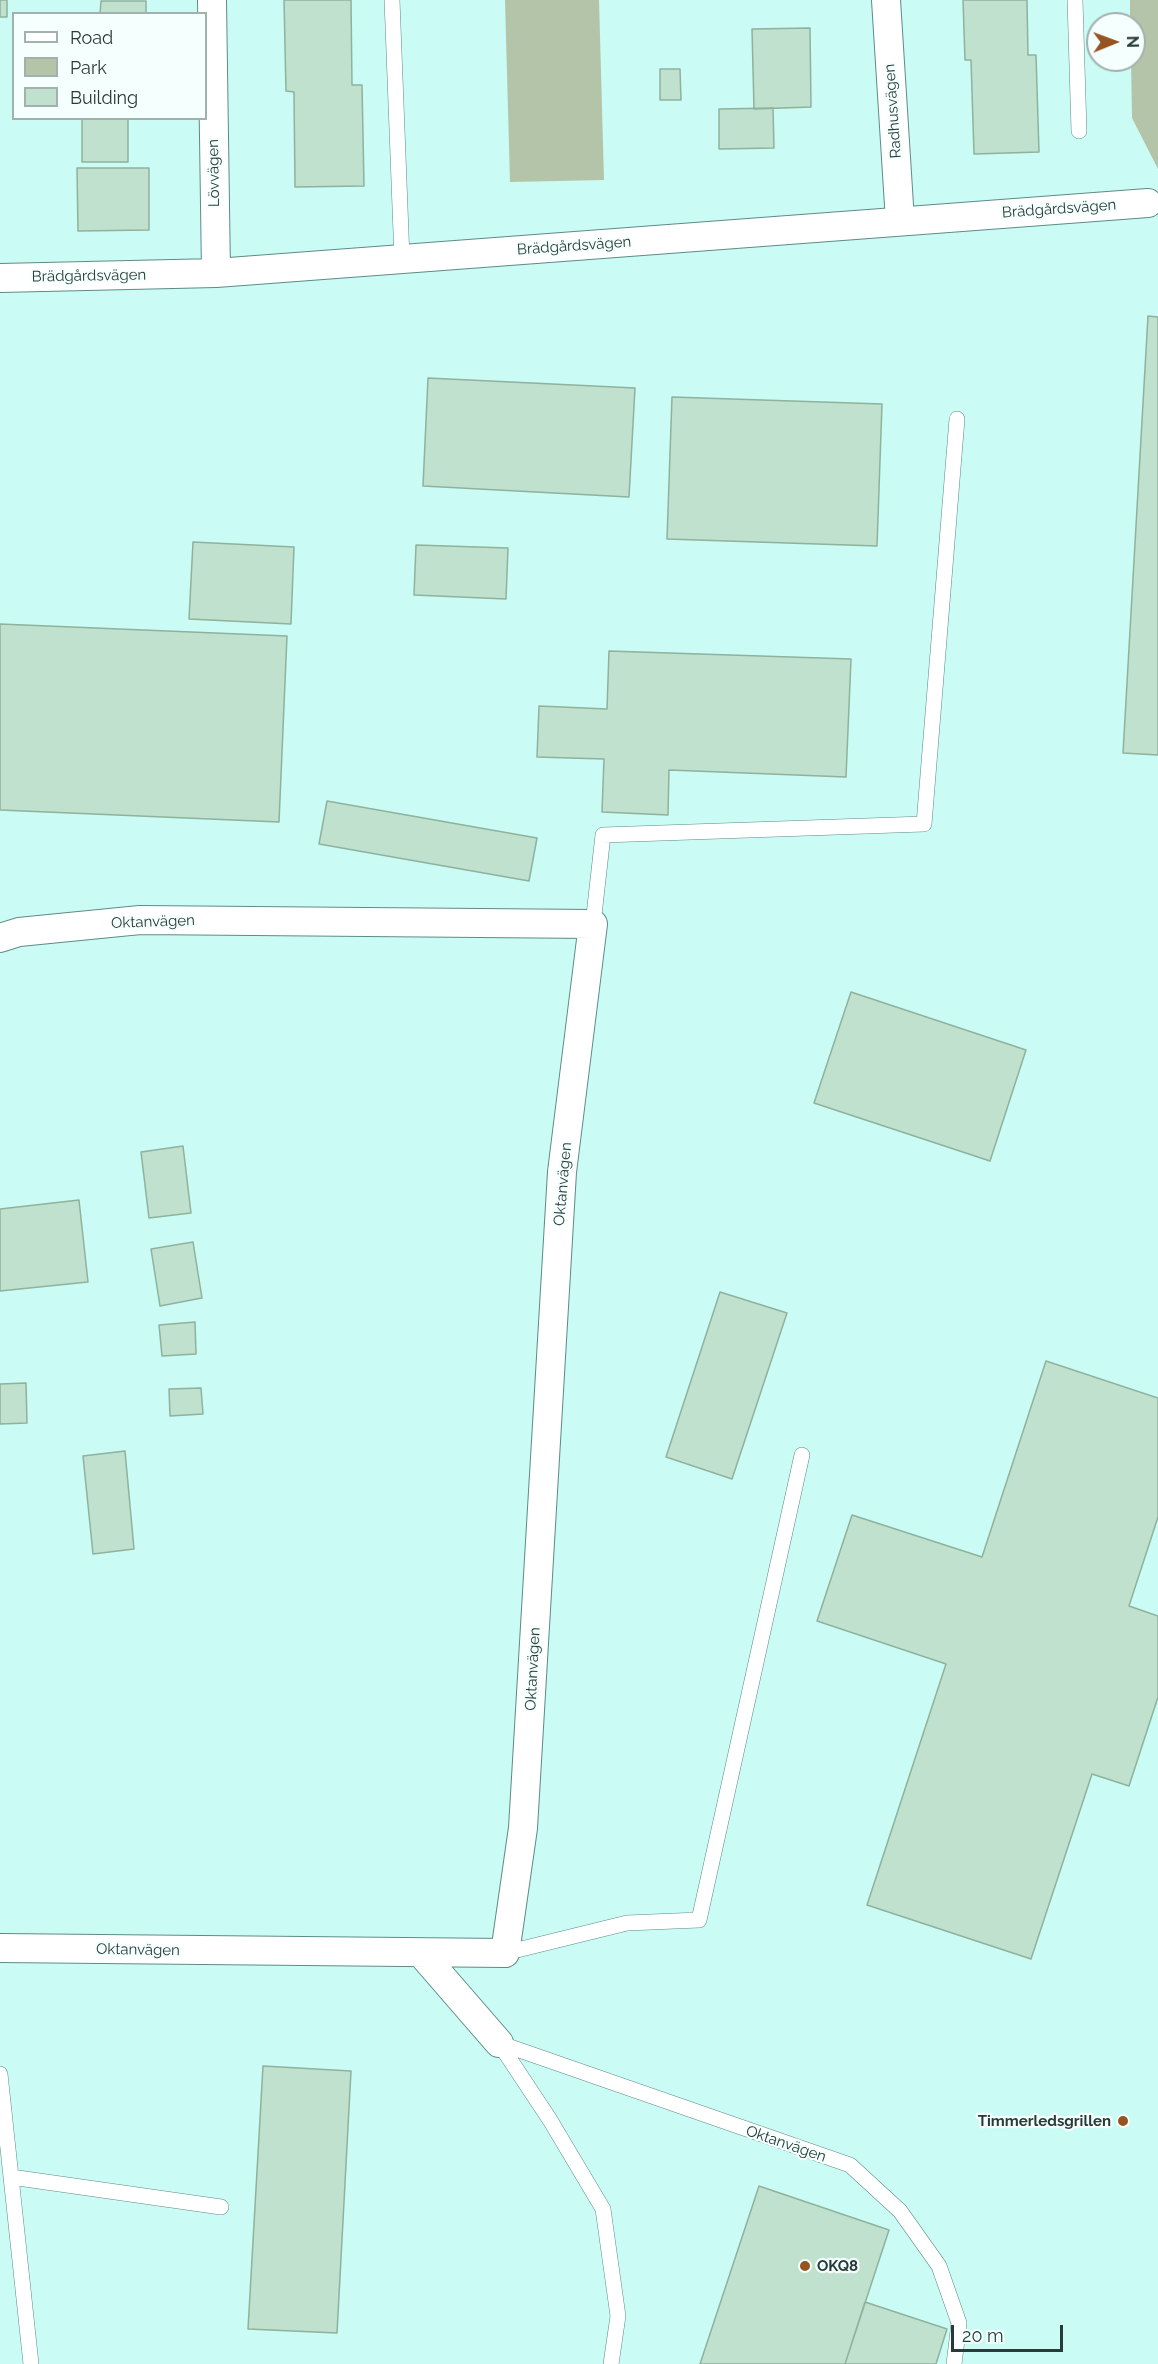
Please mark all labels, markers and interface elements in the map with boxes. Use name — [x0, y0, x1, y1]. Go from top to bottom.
legend — [12, 12, 207, 120]
north arrow — [1086, 12, 1146, 72]
text: Road — [70, 27, 113, 48]
text: N — [1123, 35, 1142, 48]
text: Park — [70, 57, 107, 78]
street label: Radhusvägen — [881, 63, 905, 159]
text: Building — [70, 87, 138, 108]
street label: Lövvägen — [204, 139, 224, 207]
street label: Brädgårdsvägen — [1001, 196, 1117, 222]
street label: Brädgårdsvägen — [516, 233, 632, 259]
street label: Brädgårdsvägen — [32, 266, 146, 286]
street label: Oktanvägen — [111, 912, 195, 932]
street label: Oktanvägen — [550, 1141, 576, 1227]
street label: Oktanvägen — [522, 1627, 544, 1711]
street label: Oktanvägen — [96, 1940, 180, 1960]
place label: Timmerledsgrillen — [978, 2112, 1111, 2130]
marker: Timmerledsgrillen — [1116, 2114, 1130, 2128]
street label: Oktanvägen — [743, 2122, 829, 2166]
place label: OKQ8 — [817, 2257, 858, 2275]
marker: OKQ8 — [798, 2259, 812, 2273]
scale bar — [954, 2313, 1066, 2351]
text: 20 m — [962, 2325, 1004, 2346]

